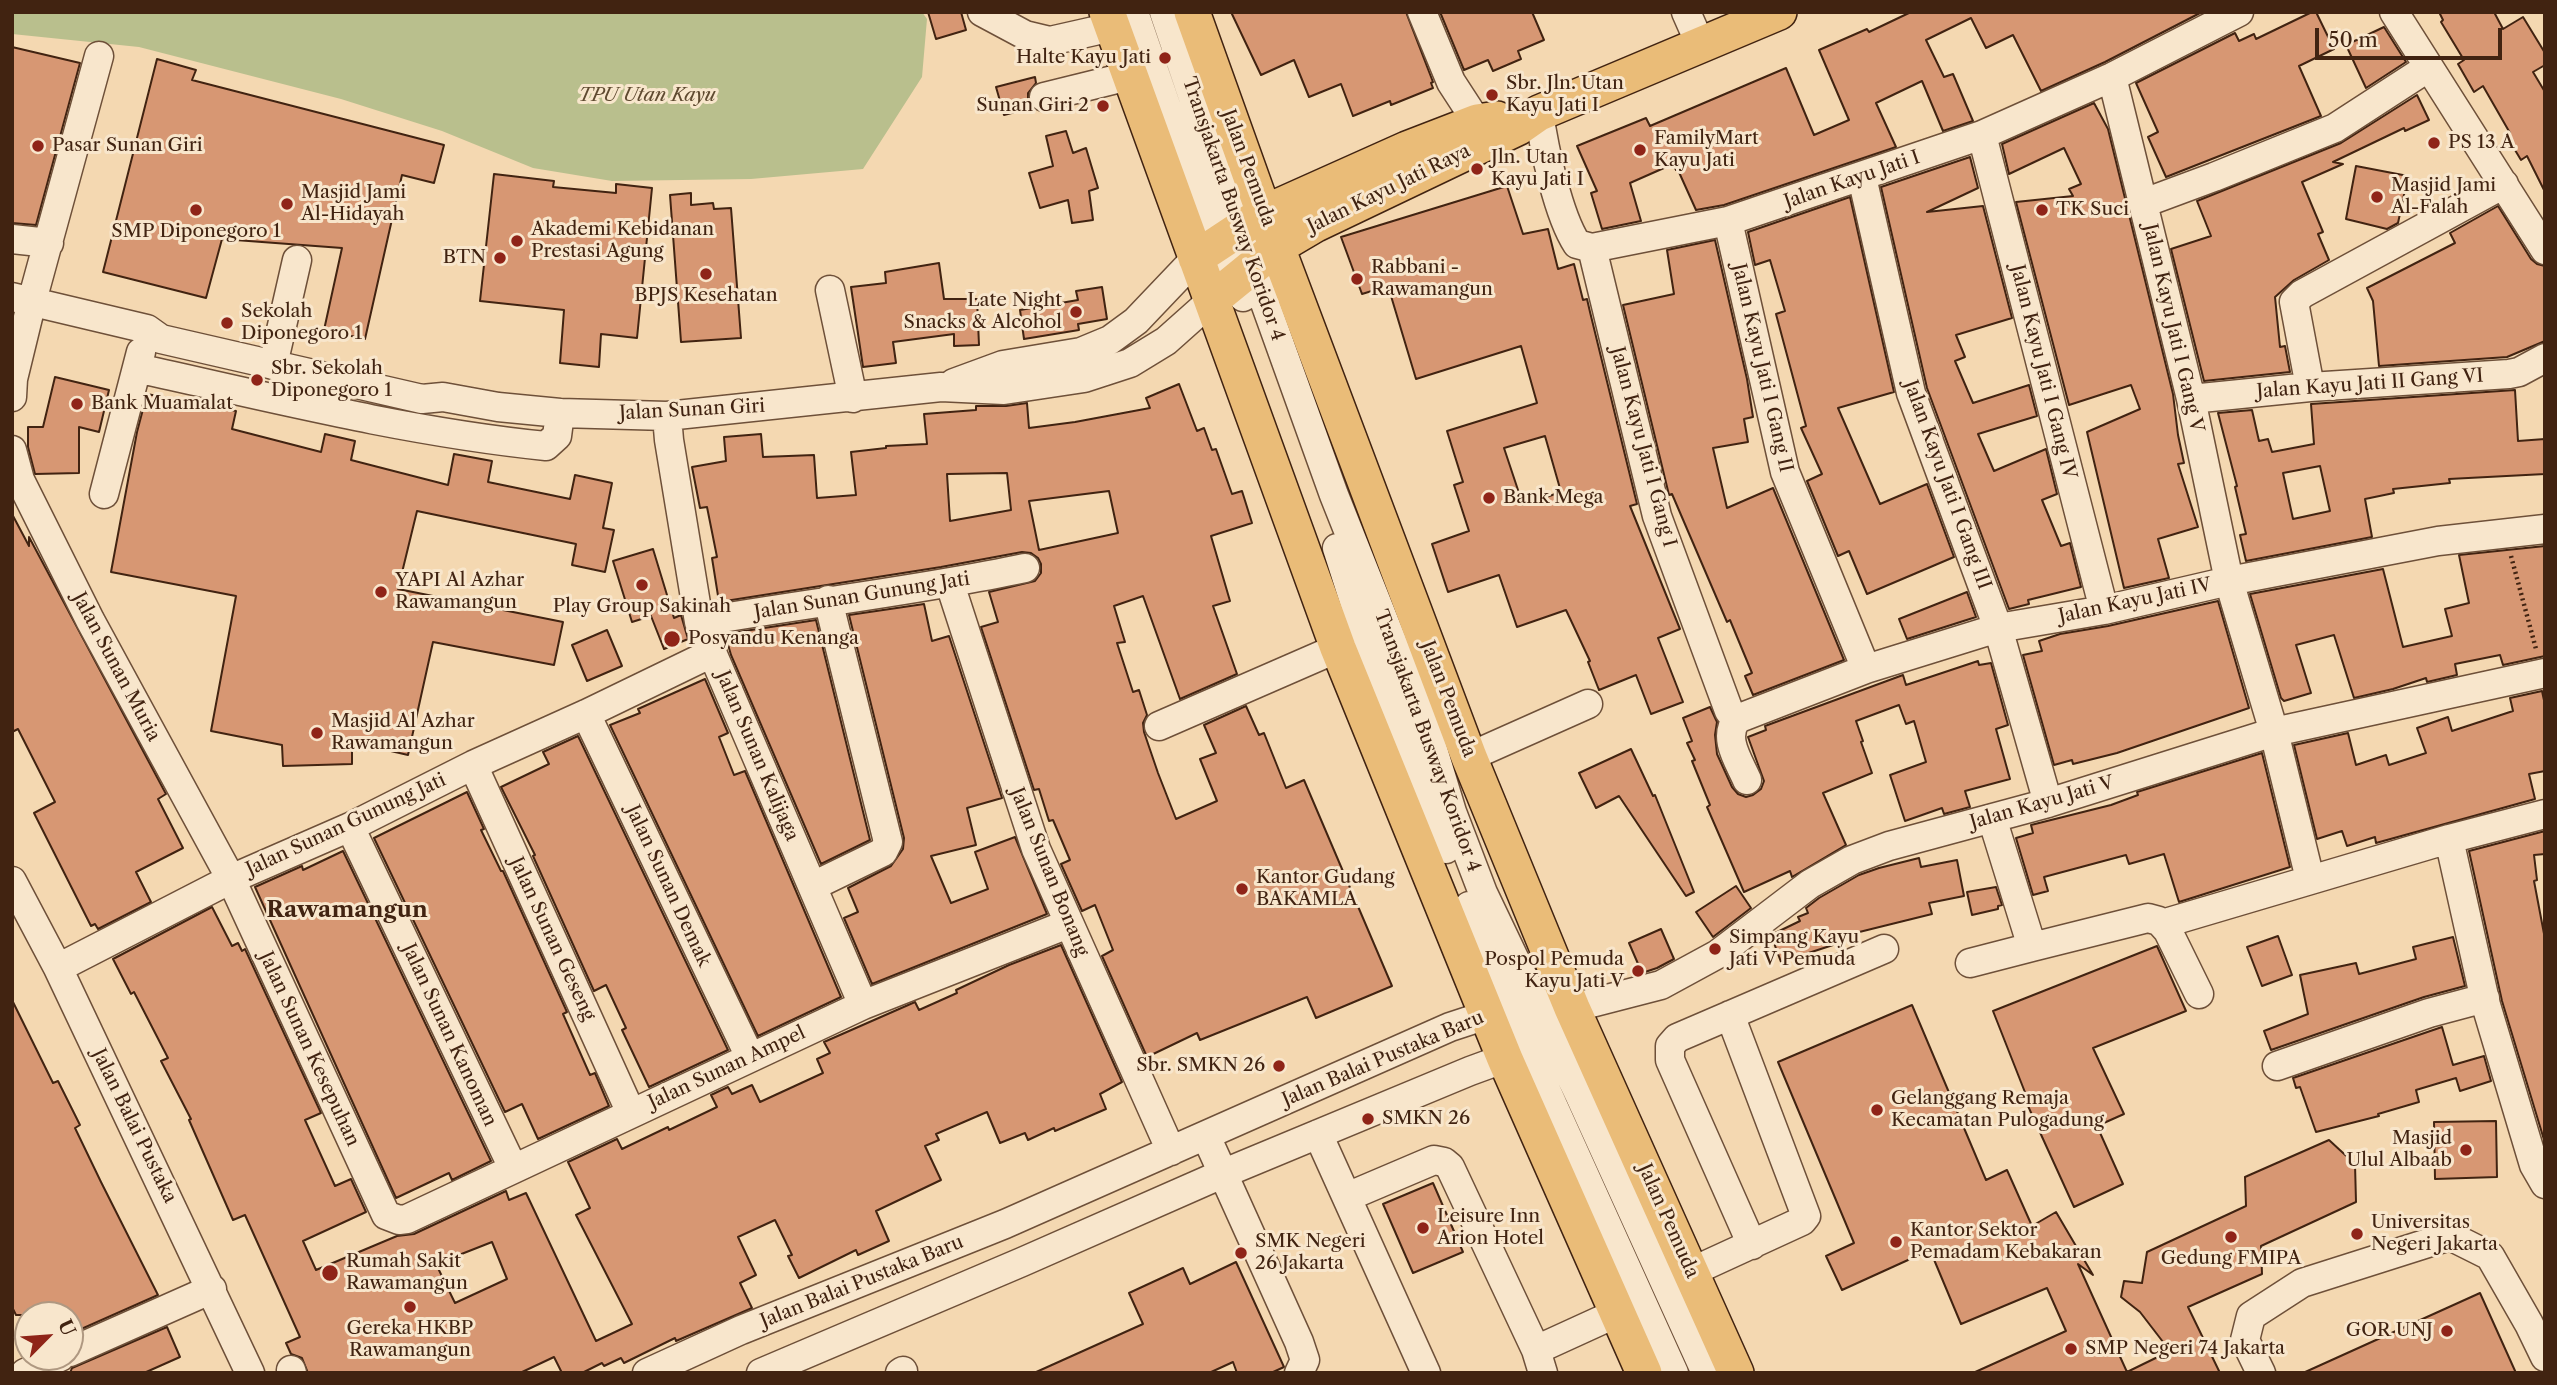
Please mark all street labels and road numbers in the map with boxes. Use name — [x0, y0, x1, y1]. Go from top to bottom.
street label: Transjakarta Busway Koridor 4 — [1177, 74, 1289, 344]
street label: Jalan Pemuda — [1216, 106, 1280, 230]
street label: Jalan Kayu Jati Raya — [1304, 140, 1474, 238]
street label: Jalan Kayu Jati I — [1781, 146, 1923, 214]
street label: Jalan Kayu Jati I Gang V — [2138, 222, 2208, 434]
street label: Jalan Kayu Jati I Gang II — [1727, 261, 1797, 475]
street label: Jalan Kayu Jati I Gang IV — [2005, 262, 2081, 482]
street label: Jalan Kayu Jati I Gang I — [1605, 344, 1681, 550]
street label: Jalan Kayu Jati II Gang VI — [2256, 365, 2484, 403]
street label: Jalan Kayu Jati I Gang III — [1899, 377, 1995, 593]
street label: Jalan Sunan Giri — [619, 395, 765, 425]
street label: Jalan Sunan Gunung Jati — [753, 568, 971, 624]
street label: Jalan Kayu Jati IV — [2056, 574, 2214, 628]
street label: Jalan Sunan Muria — [67, 589, 165, 745]
street label: Transjakarta Busway Koridor 4 — [1369, 607, 1485, 875]
street label: Jalan Pemuda — [1415, 638, 1481, 760]
street label: Jalan Sunan Kalijaga — [711, 667, 803, 845]
street label: Jalan Sunan Gunung Jati — [243, 769, 449, 881]
street label: Jalan Kayu Jati V — [1967, 772, 2117, 834]
street label: Jalan Sunan Bonang — [1005, 784, 1093, 960]
street label: Jalan Sunan Demak — [621, 802, 715, 970]
street label: Jalan Sunan Geseng — [504, 854, 600, 1024]
street label: Jalan Sunan Kanoman — [397, 940, 501, 1130]
street label: Jalan Sunan Kesepuhan — [254, 948, 364, 1150]
street label: Jalan Balai Pustaka Baru — [1279, 1006, 1487, 1112]
street label: Jalan Sunan Ampel — [645, 1022, 809, 1114]
street label: Jalan Balai Pustaka — [87, 1045, 181, 1207]
street label: Jalan Pemuda — [1633, 1160, 1703, 1282]
street label: Jalan Balai Pustaka Baru — [757, 1231, 967, 1333]

